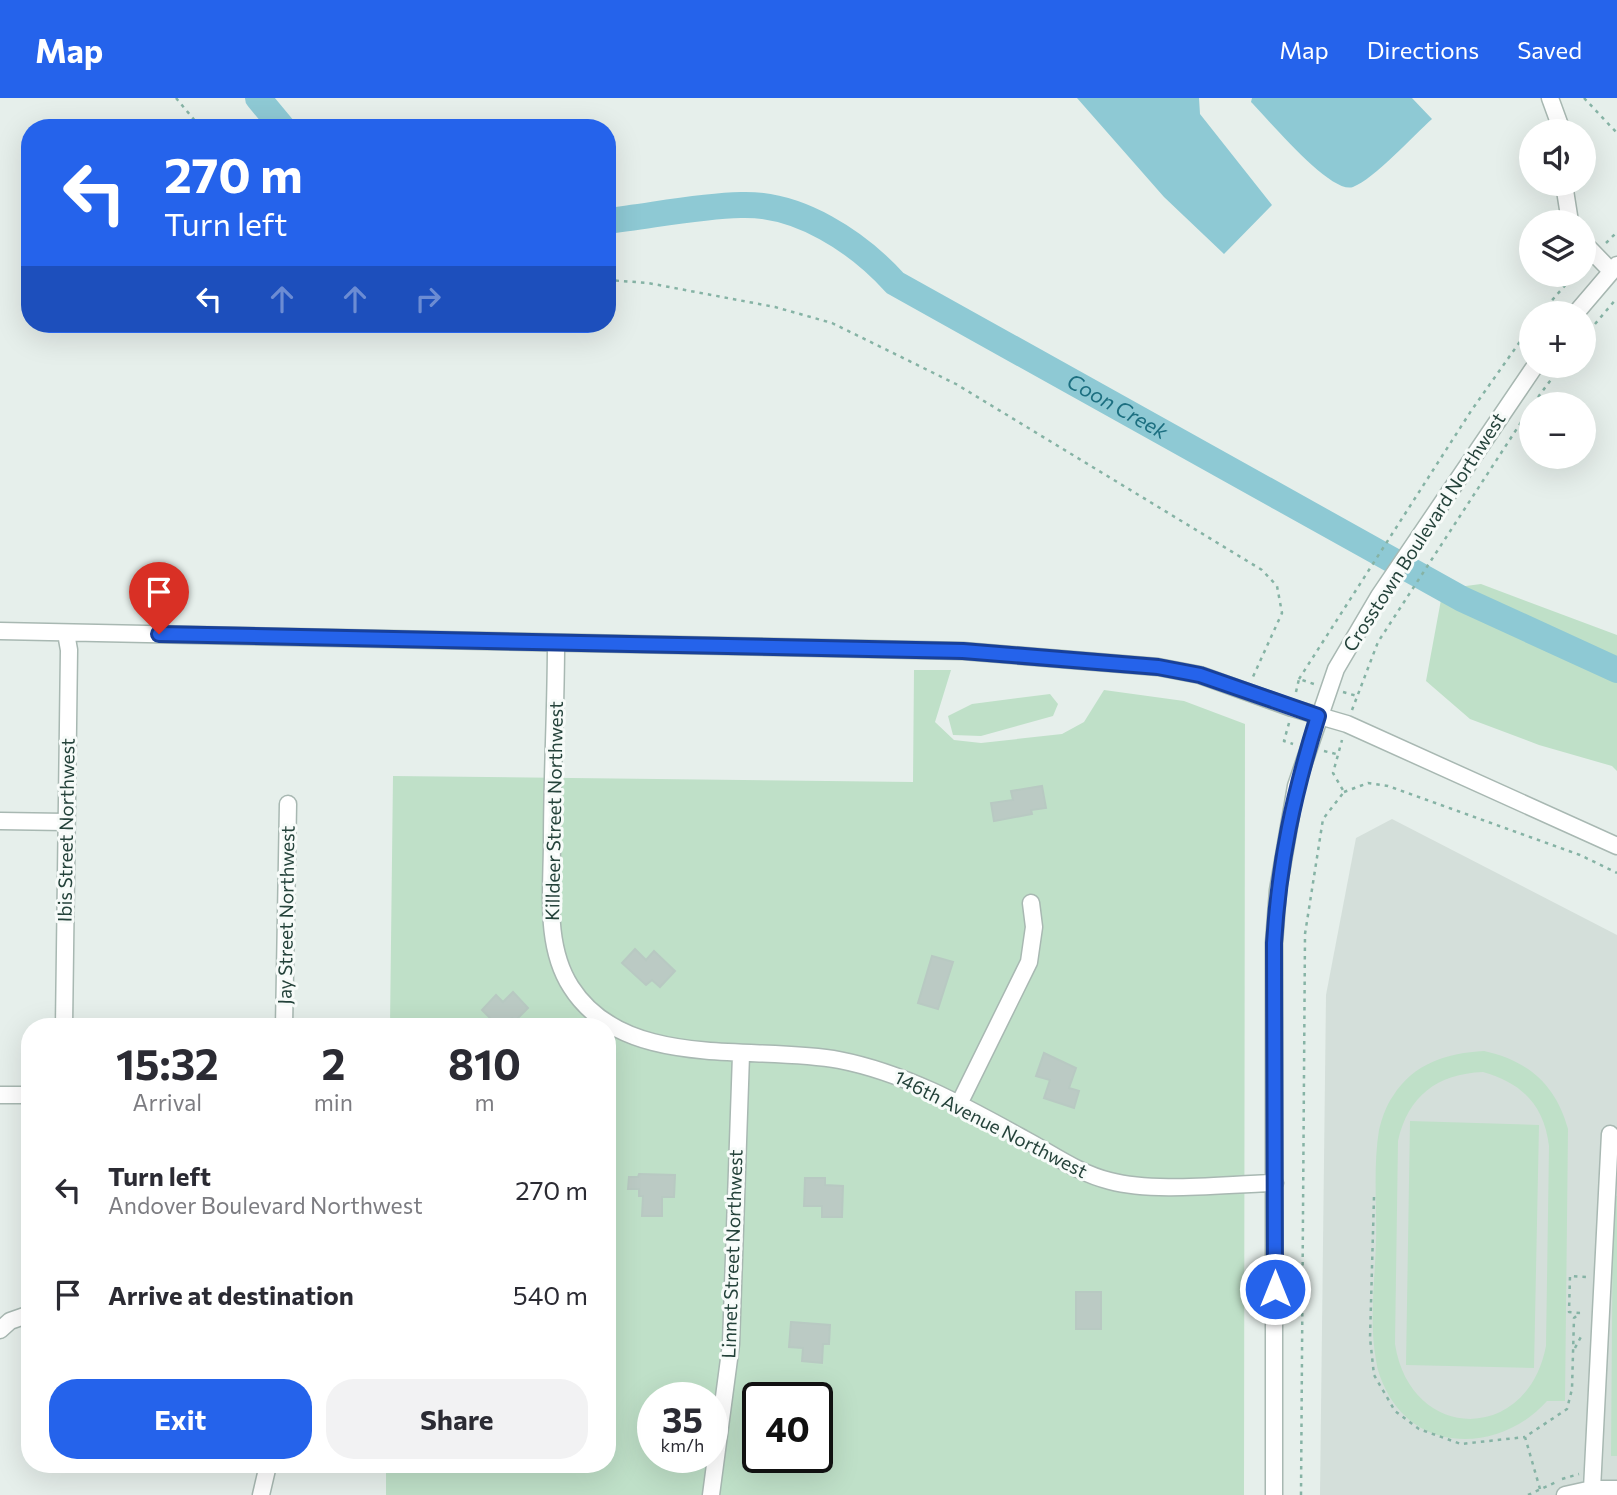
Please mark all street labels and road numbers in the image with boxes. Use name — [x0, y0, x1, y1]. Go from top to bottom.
street label: Crosstown Boulevard Northwest — [1338, 408, 1510, 656]
street label: Killdeer Street Northwest — [540, 701, 567, 921]
street label: Ibis Street Northwest — [52, 738, 79, 922]
street label: Jay Street Northwest — [272, 825, 299, 1005]
street label: 146th Avenue Northwest — [891, 1065, 1092, 1182]
street label: Linnet Street Northwest — [716, 1149, 747, 1359]

